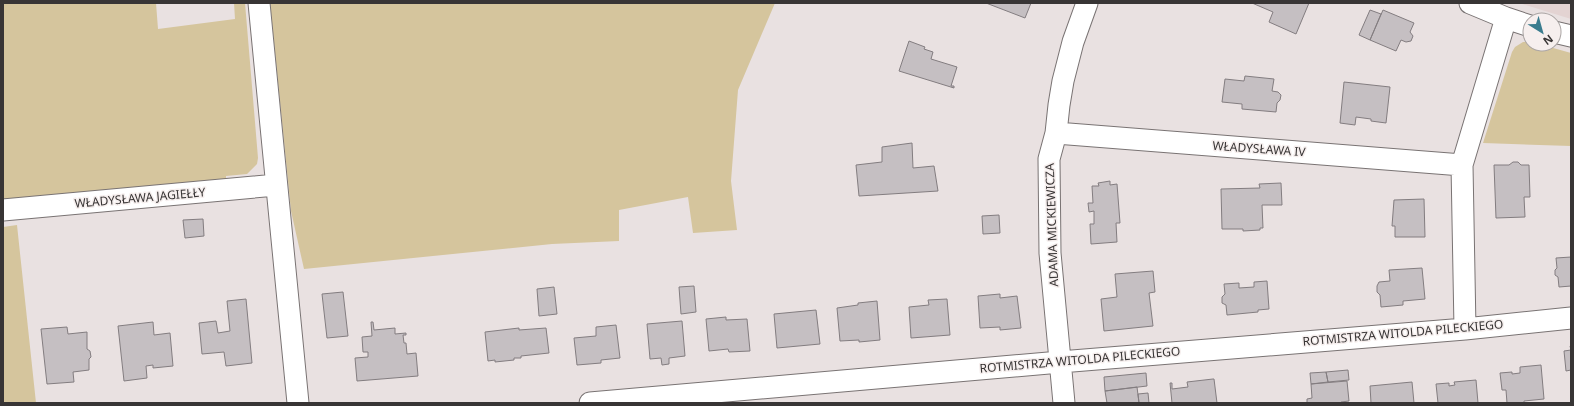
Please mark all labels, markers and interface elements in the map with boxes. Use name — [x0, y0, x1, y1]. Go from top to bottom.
north arrow — [1522, 12, 1562, 52]
text: N — [1540, 32, 1556, 49]
street label: WŁADYSŁAWA IV — [1212, 137, 1307, 160]
street label: ADAMA MICKIEWICZA — [1041, 163, 1062, 287]
street label: WŁADYSŁAWA JAGIEŁŁY — [74, 183, 206, 212]
street label: ROTMISTRZA WITOLDA PILECKIEGO — [1302, 315, 1504, 350]
street label: ROTMISTRZA WITOLDA PILECKIEGO — [979, 342, 1181, 377]

